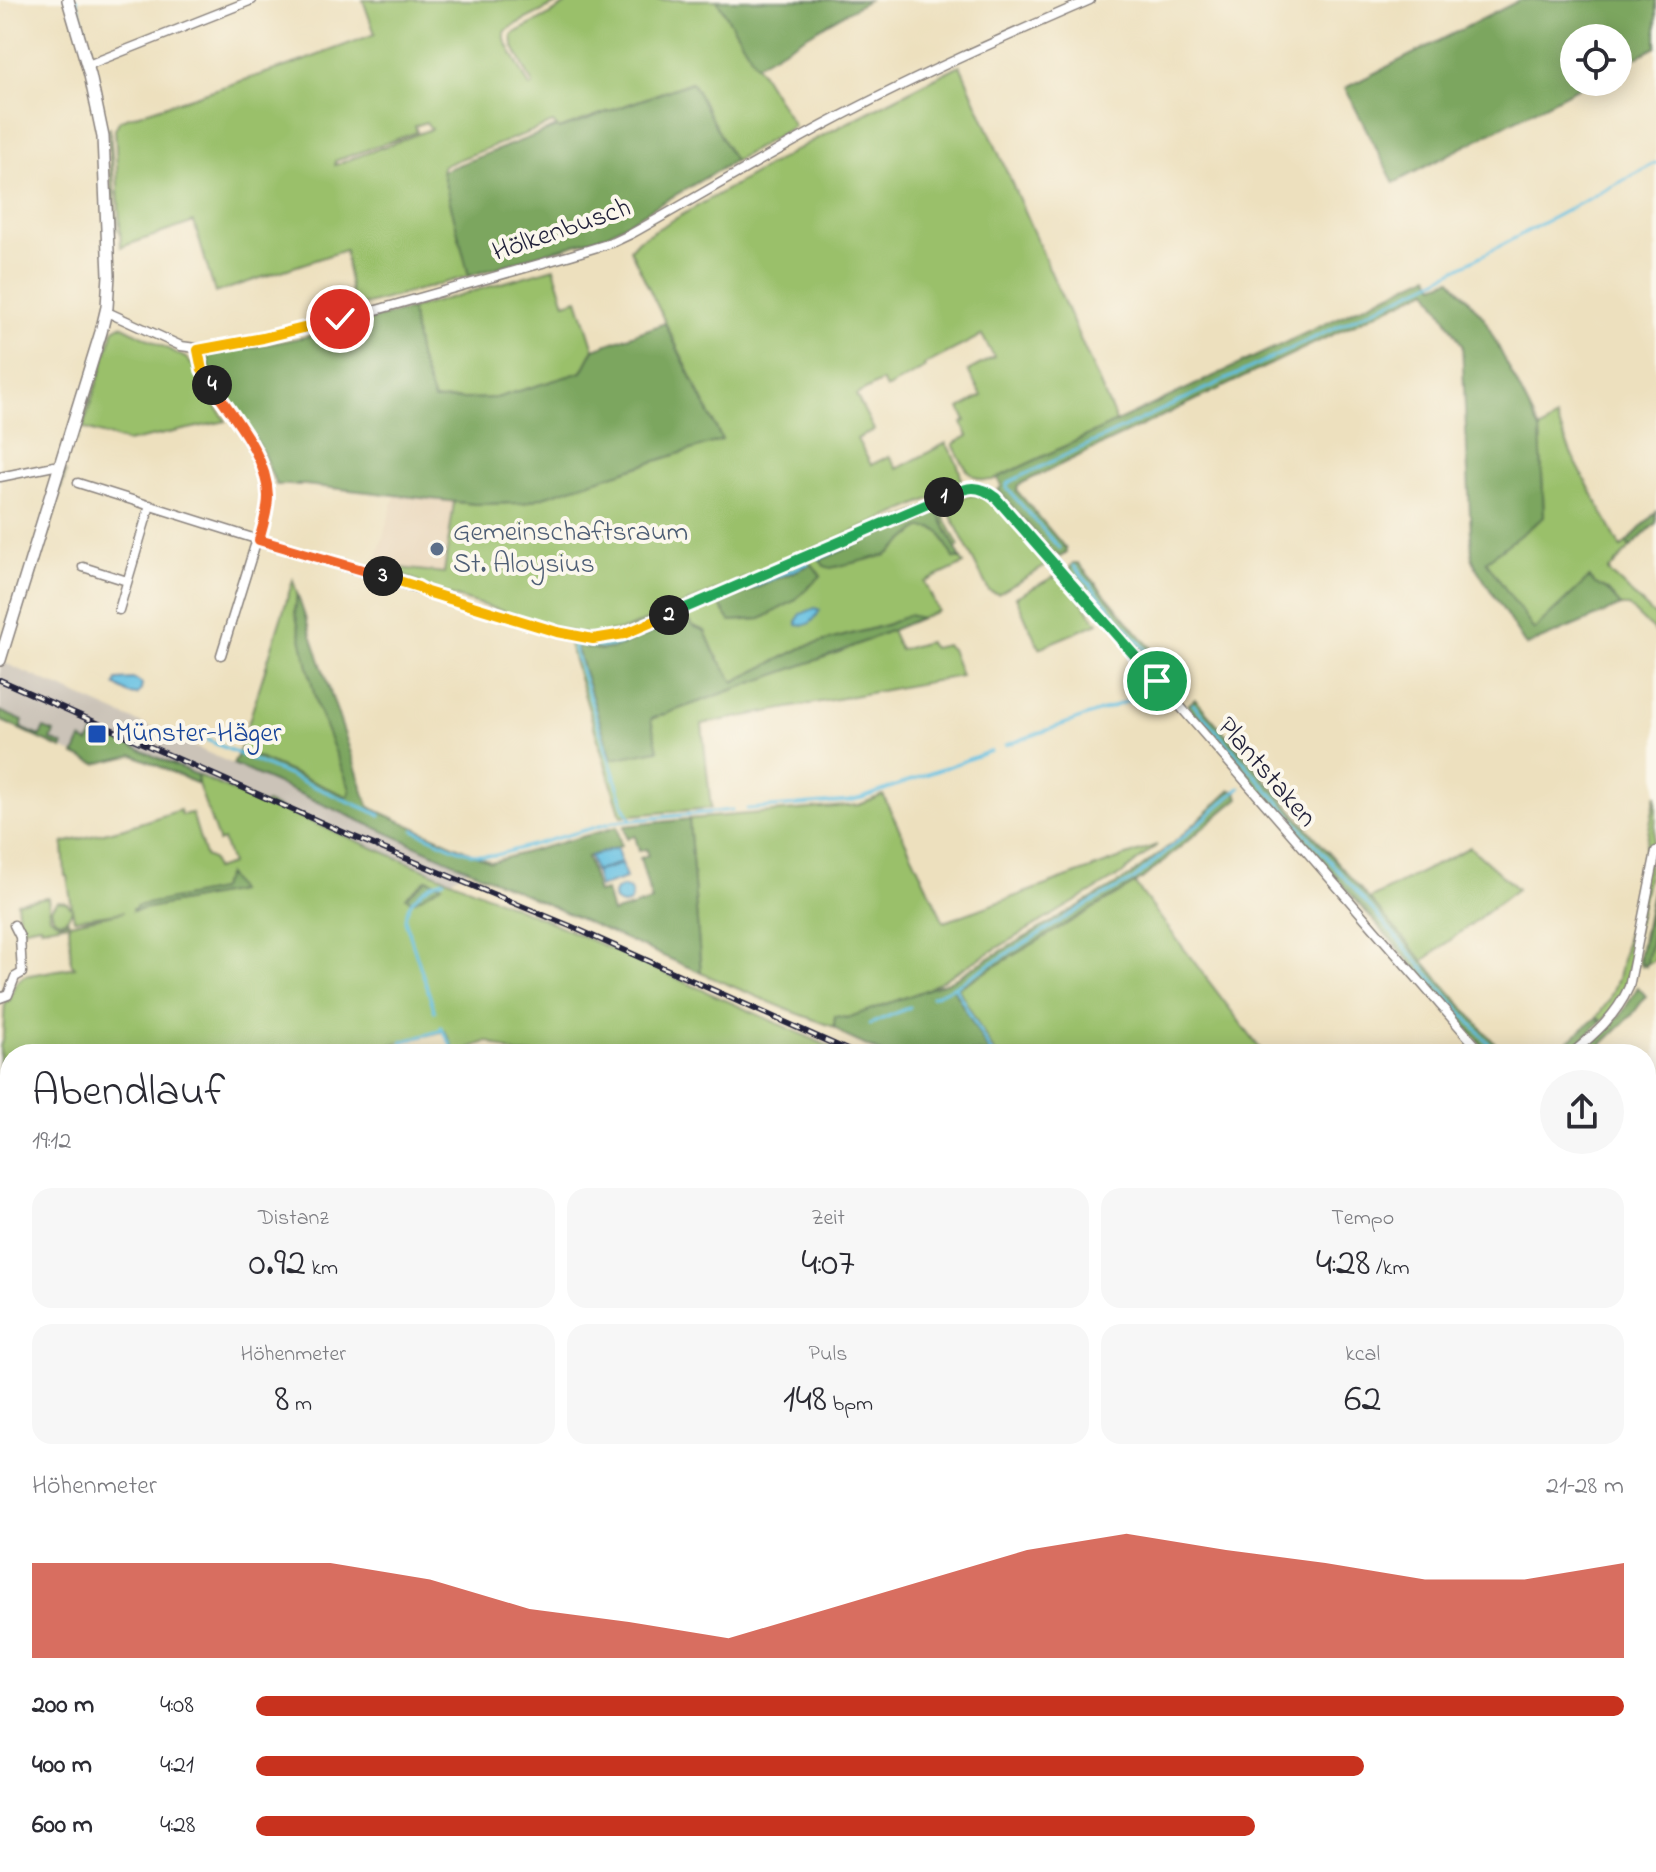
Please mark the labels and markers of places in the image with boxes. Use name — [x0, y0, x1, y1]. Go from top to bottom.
pin — [306, 285, 374, 353]
pin: 4 — [192, 365, 232, 405]
pin: 1 — [924, 477, 964, 517]
place label: Gemeinschaftsraum St. Aloysius — [453, 513, 688, 586]
marker: Gemeinschaftsraum St. Aloysius — [428, 540, 446, 558]
pin: 3 — [363, 556, 403, 596]
pin: 2 — [649, 595, 689, 635]
pin — [1123, 647, 1191, 715]
place label: Münster-Häger — [115, 714, 282, 755]
marker: Münster-Häger — [86, 723, 108, 745]

